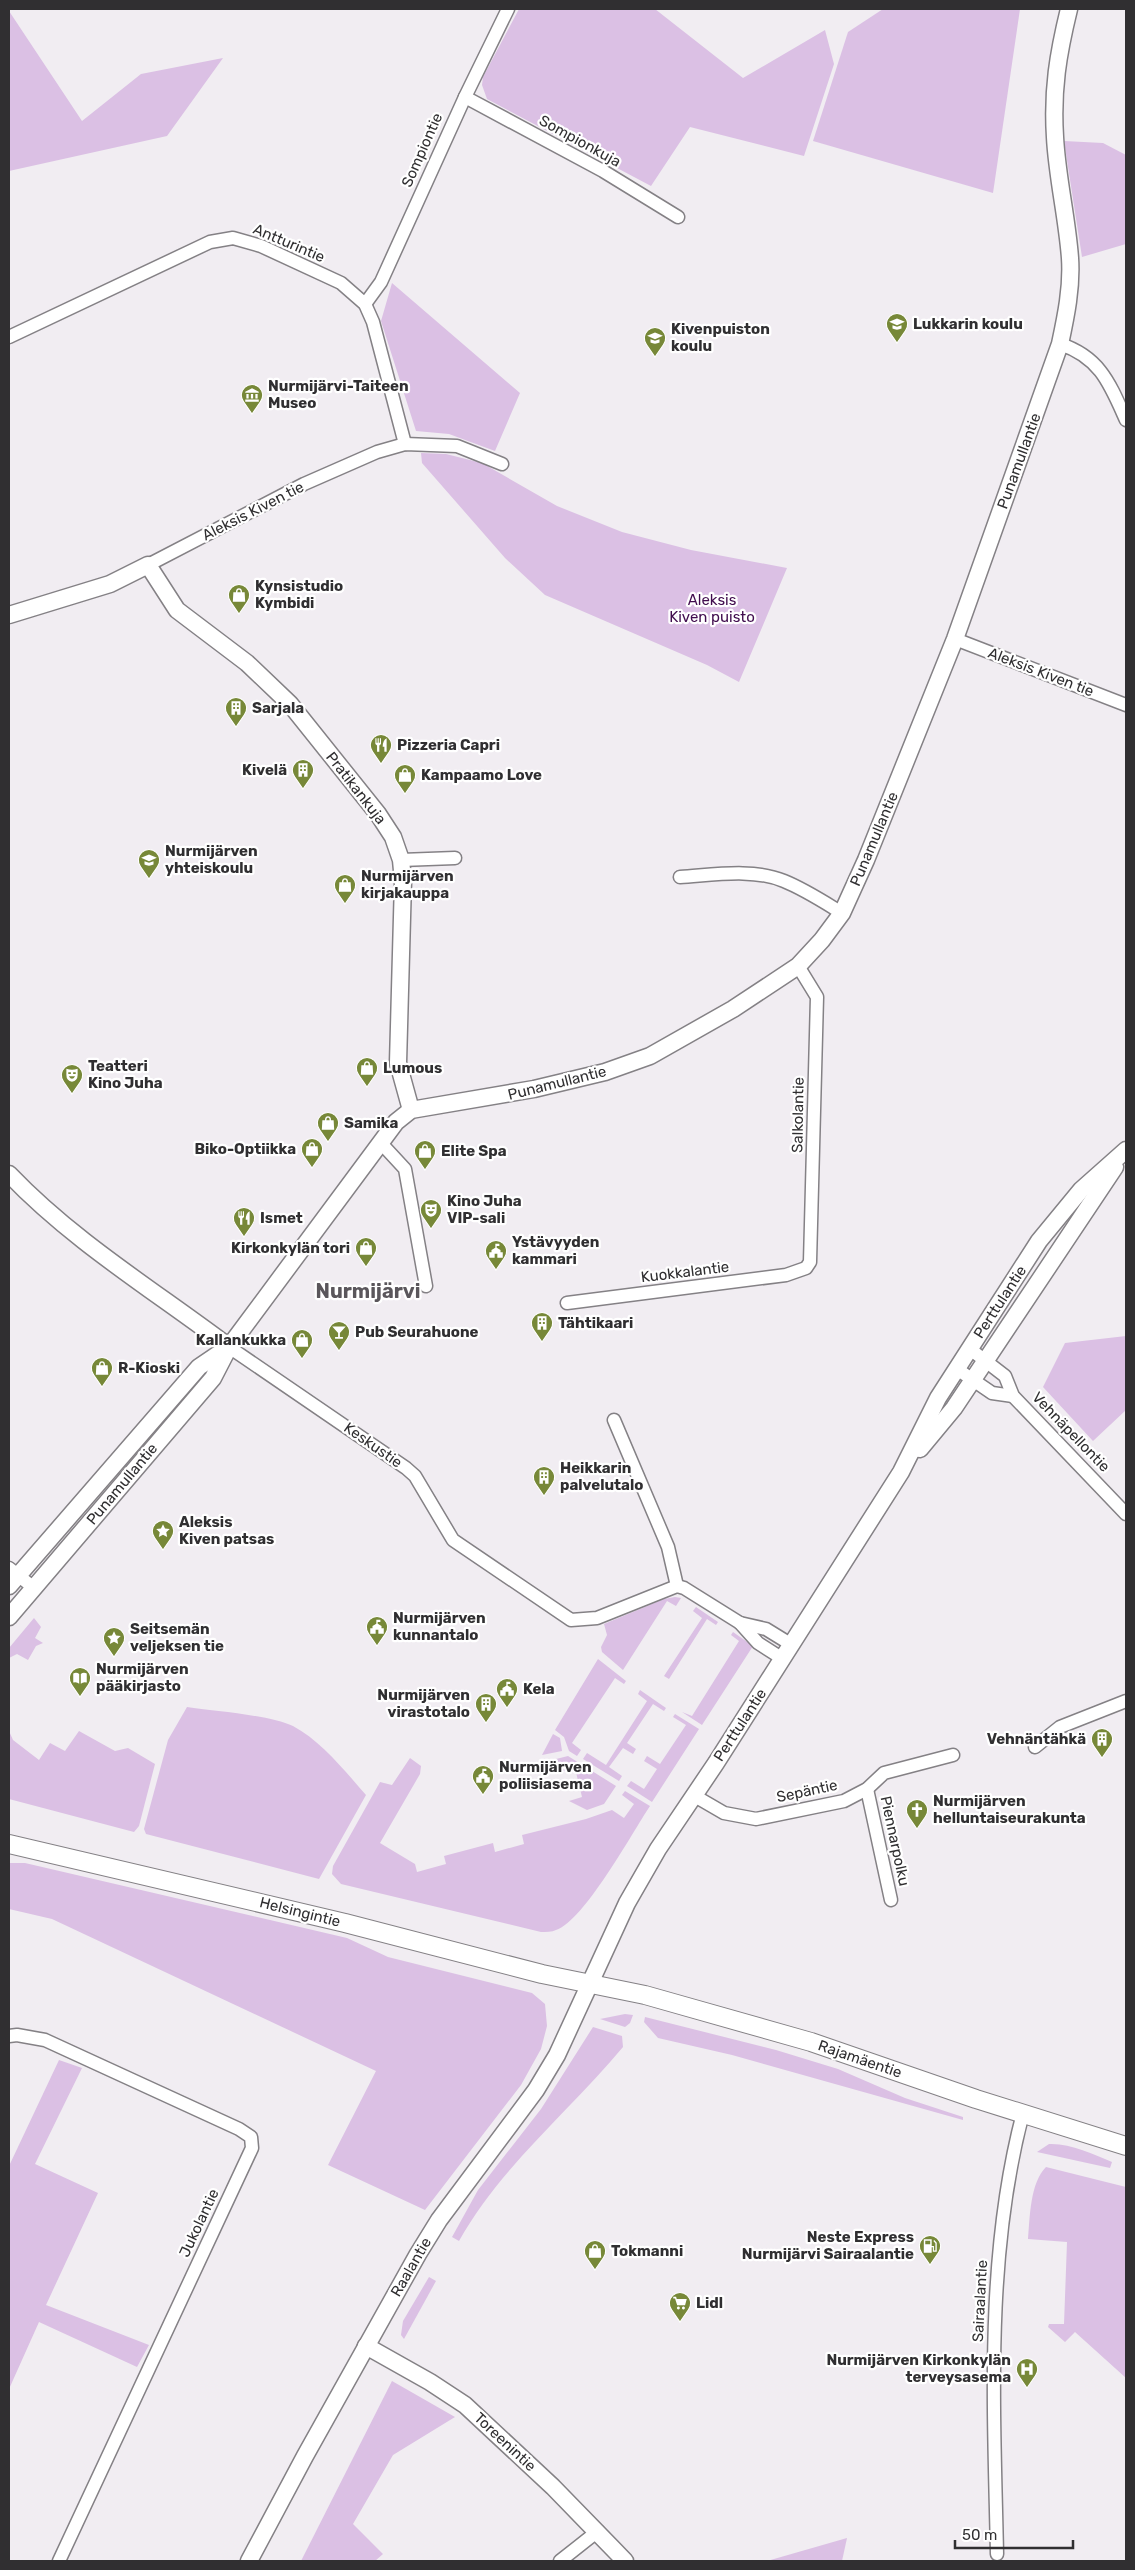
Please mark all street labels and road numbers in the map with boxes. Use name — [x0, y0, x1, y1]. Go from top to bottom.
street label: Sompiontie — [398, 110, 446, 190]
street label: Sompionkuja — [536, 111, 624, 171]
street label: Antturintie — [251, 220, 327, 266]
street label: Punamullantie — [993, 411, 1045, 511]
street label: Aleksis Kiven tie — [199, 478, 307, 544]
street label: Aleksis Kiven tie — [986, 644, 1096, 700]
street label: Pratikankuja — [322, 748, 390, 828]
street label: Punamullantie — [846, 789, 902, 889]
street label: Punamullantie — [506, 1062, 608, 1104]
street label: Salkolantie — [788, 1077, 808, 1153]
street label: Kuokkalantie — [640, 1258, 730, 1286]
street label: Perttulantie — [970, 1262, 1030, 1342]
street label: Vehnäpellontie — [1028, 1388, 1114, 1476]
street label: Keskustie — [340, 1418, 406, 1472]
street label: Punamullantie — [83, 1440, 161, 1528]
street label: Perttulantie — [710, 1685, 770, 1765]
street label: Sepäntie — [775, 1776, 839, 1806]
street label: Piennarpolku — [877, 1794, 913, 1888]
street label: Helsingintie — [258, 1893, 342, 1931]
street label: Rajamäentie — [816, 2036, 904, 2082]
street label: Jukolantie — [175, 2186, 223, 2260]
street label: Raalantie — [387, 2234, 435, 2300]
street label: Sairaalantie — [969, 2259, 991, 2343]
street label: Toreenintie — [470, 2409, 540, 2475]

